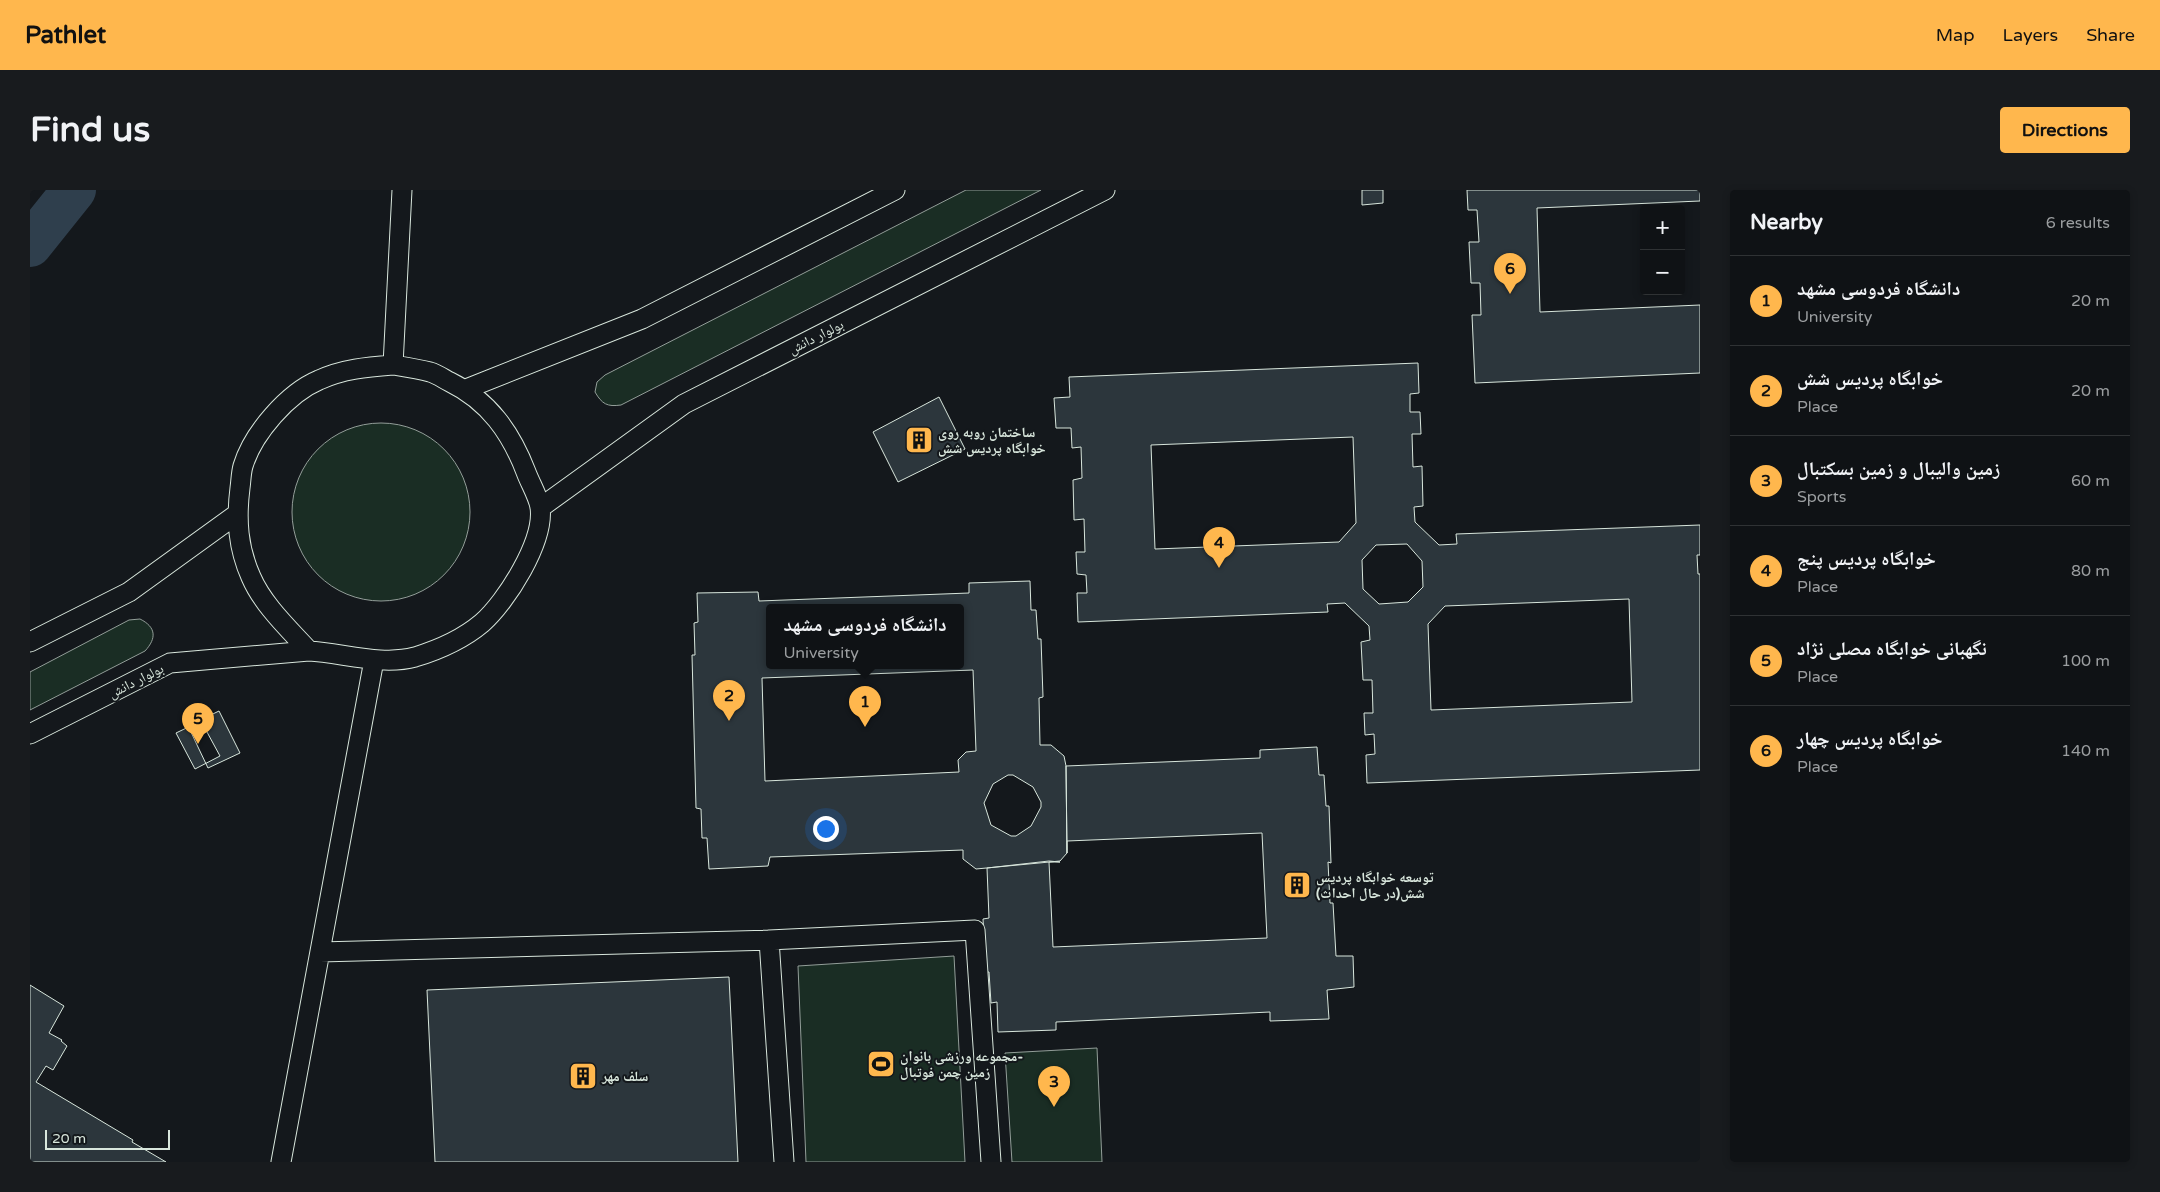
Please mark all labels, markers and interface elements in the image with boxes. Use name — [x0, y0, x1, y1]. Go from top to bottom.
text: Pathlet — [25, 21, 106, 50]
text: Map — [1936, 24, 1975, 46]
text: Layers — [2003, 24, 2058, 46]
text: Share — [2086, 24, 2135, 46]
button: Directions — [2000, 107, 2130, 153]
text: Find us — [30, 109, 150, 151]
map controls — [1640, 205, 1685, 295]
button: + — [1640, 205, 1685, 250]
text: Nearby — [1750, 210, 1823, 235]
text: 6 results — [2046, 213, 2110, 233]
button: − — [1640, 250, 1685, 295]
pin: 6 — [1494, 253, 1526, 294]
text: دانشگاه فردوسی مشهد — [1797, 278, 1960, 300]
text: 1 — [1761, 291, 1771, 311]
text: 20 m — [2071, 291, 2110, 311]
text: University — [1797, 307, 1872, 327]
street label: بولوار دانش — [786, 316, 847, 358]
text: خوابگاه پردیس شش — [1797, 368, 1943, 390]
text: 2 — [1761, 381, 1771, 401]
text: 20 m — [2071, 381, 2110, 401]
text: Place — [1797, 397, 1838, 417]
place label: ساختمان روبه روی خوابگاه پردیس شش — [938, 424, 1046, 457]
building icon: ساختمان روبه روی خوابگاه پردیس شش — [904, 425, 934, 455]
text: زمین والیبال و زمین بسکتبال — [1797, 458, 2000, 480]
text: 3 — [1761, 471, 1771, 491]
text: 60 m — [2071, 471, 2110, 491]
text: Sports — [1797, 487, 1846, 507]
pin: 4 — [1203, 527, 1235, 568]
text: خوابگاه پردیس پنج — [1797, 548, 1936, 570]
text: 4 — [1761, 561, 1771, 581]
text: 80 m — [2071, 561, 2110, 581]
text: Place — [1797, 577, 1838, 597]
popup — [766, 604, 964, 669]
text: دانشگاه فردوسی مشهد — [783, 614, 947, 636]
text: نگهبانی خوابگاه مصلی نژاد — [1797, 638, 1987, 660]
text: University — [783, 643, 859, 663]
text: 5 — [1761, 651, 1771, 671]
text: 100 m — [2061, 651, 2110, 671]
street label: بولوار دانش — [106, 660, 167, 702]
text: Place — [1797, 667, 1838, 687]
pin: 2 — [713, 680, 745, 721]
pin: 1 — [849, 686, 881, 727]
pin: 5 — [182, 703, 214, 744]
text: خوابگاه پردیس چهار — [1797, 728, 1943, 750]
text: 6 — [1761, 741, 1771, 761]
text: 140 m — [2061, 741, 2110, 761]
text: Place — [1797, 757, 1838, 777]
your location — [813, 816, 839, 842]
place label: توسعه خوابگاه پردیس شش(در حال احداث) — [1316, 869, 1434, 902]
building icon: توسعه خوابگاه پردیس شش(در حال احداث) — [1282, 870, 1312, 900]
place label: مجموعه ورزشی بانوان- زمین چمن فوتبال — [900, 1048, 1023, 1081]
sports icon: مجموعه ورزشی بانوان- زمین چمن فوتبال — [866, 1049, 896, 1079]
building icon: سلف مهر — [568, 1061, 598, 1091]
pin: 3 — [1038, 1066, 1070, 1107]
place label: سلف مهر — [601, 1068, 648, 1085]
scale bar — [45, 1127, 170, 1150]
text: 20 m — [52, 1130, 86, 1147]

